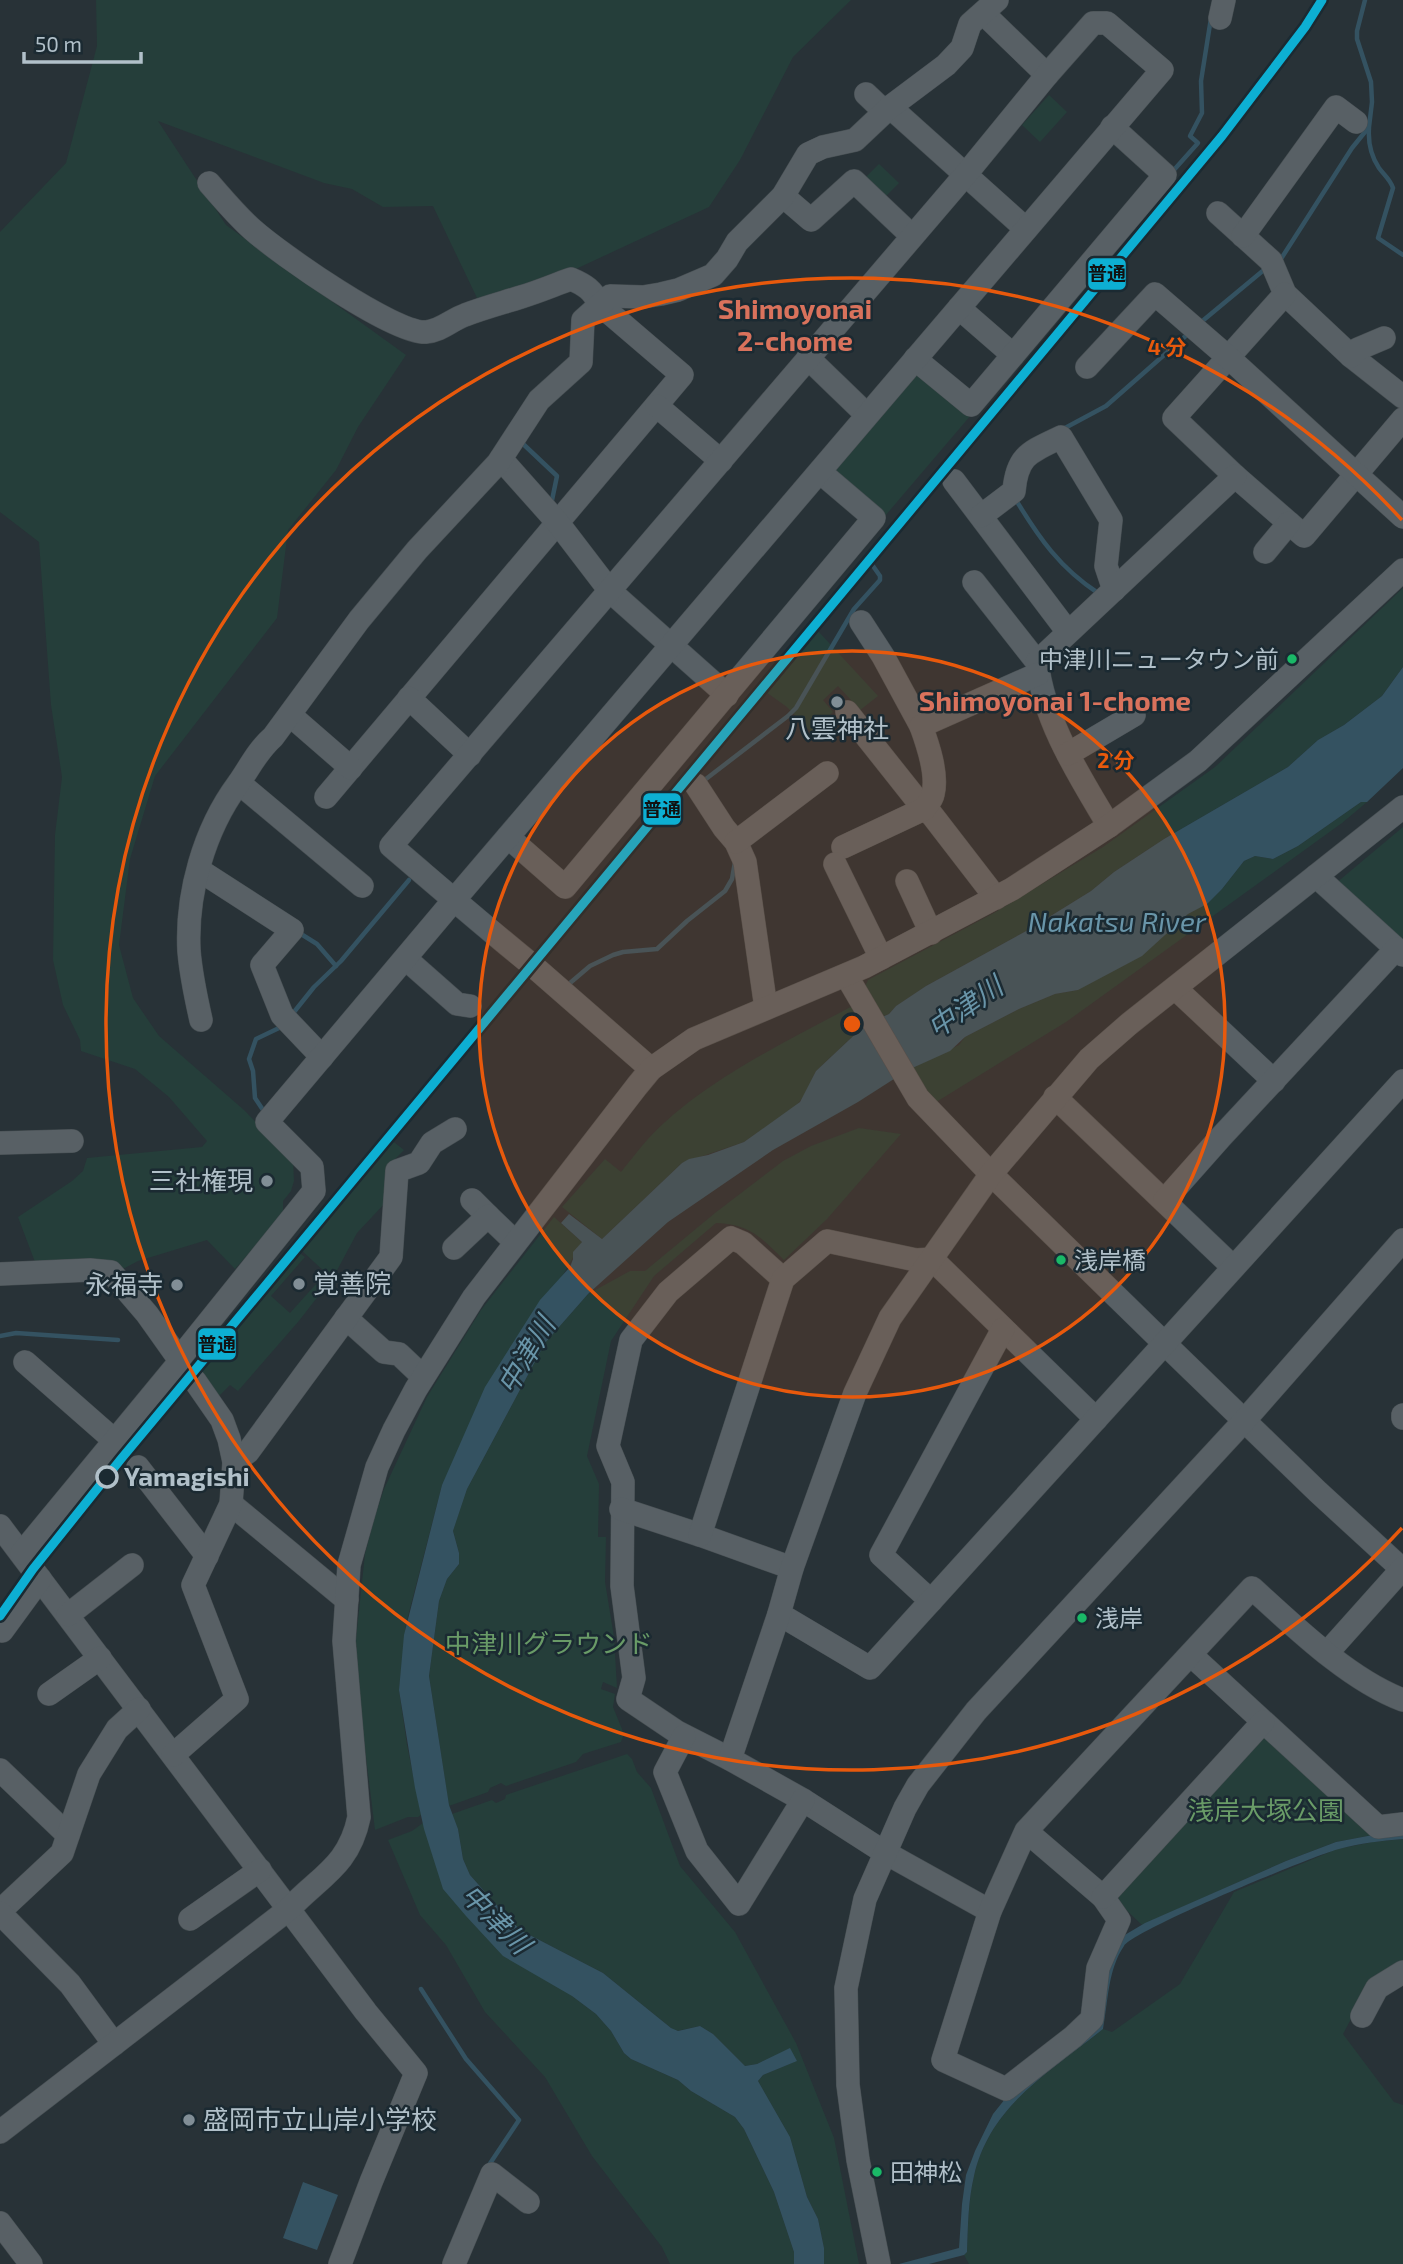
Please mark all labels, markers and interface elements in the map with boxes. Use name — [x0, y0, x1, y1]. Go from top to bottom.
scale bar — [24, 21, 142, 65]
text: 50 m — [35, 31, 82, 56]
line badge: 普通 — [1087, 257, 1127, 291]
text: 普通 — [1088, 261, 1126, 284]
district label: Shimoyonai 2-chome — [718, 291, 872, 357]
text: 4 分 — [1148, 334, 1186, 359]
place label: 中津川ニュータウン前 — [1039, 644, 1279, 673]
marker: 中津川ニュータウン前 — [1285, 652, 1299, 666]
district label: Shimoyonai 1-chome — [919, 683, 1191, 717]
marker: 八雲神社 — [829, 694, 845, 710]
place label: 八雲神社 — [785, 712, 889, 743]
text: 2 分 — [1097, 747, 1135, 772]
line badge: 普通 — [642, 792, 682, 826]
text: 普通 — [643, 797, 681, 820]
water label: Nakatsu River — [1028, 904, 1207, 938]
water label: 中津川 — [920, 966, 1011, 1044]
centre of rings — [840, 1012, 864, 1036]
place label: 三社権現 — [149, 1164, 253, 1195]
marker: 三社権現 — [259, 1173, 275, 1189]
place label: 浅岸橋 — [1074, 1245, 1146, 1274]
marker: 浅岸橋 — [1054, 1253, 1068, 1267]
place label: 覚善院 — [313, 1267, 391, 1298]
place label: 永福寺 — [85, 1268, 163, 1299]
marker: 覚善院 — [291, 1276, 307, 1292]
marker: 永福寺 — [169, 1277, 185, 1293]
water label: 中津川 — [489, 1307, 563, 1399]
line badge: 普通 — [197, 1327, 237, 1361]
text: 普通 — [198, 1332, 236, 1355]
place label: Yamagishi — [124, 1460, 250, 1491]
marker: Yamagishi — [96, 1466, 118, 1488]
place label: 浅岸 — [1095, 1603, 1143, 1632]
marker: 浅岸 — [1075, 1611, 1089, 1625]
park label: 中津川グラウンド — [445, 1627, 653, 1658]
park label: 浅岸大塚公園 — [1188, 1794, 1344, 1825]
water label: 中津川 — [455, 1877, 541, 1962]
place label: 盛岡市立山岸小学校 — [203, 2103, 437, 2134]
marker: 盛岡市立山岸小学校 — [181, 2112, 197, 2128]
place label: 田神松 — [890, 2157, 962, 2186]
marker: 田神松 — [870, 2165, 884, 2179]

